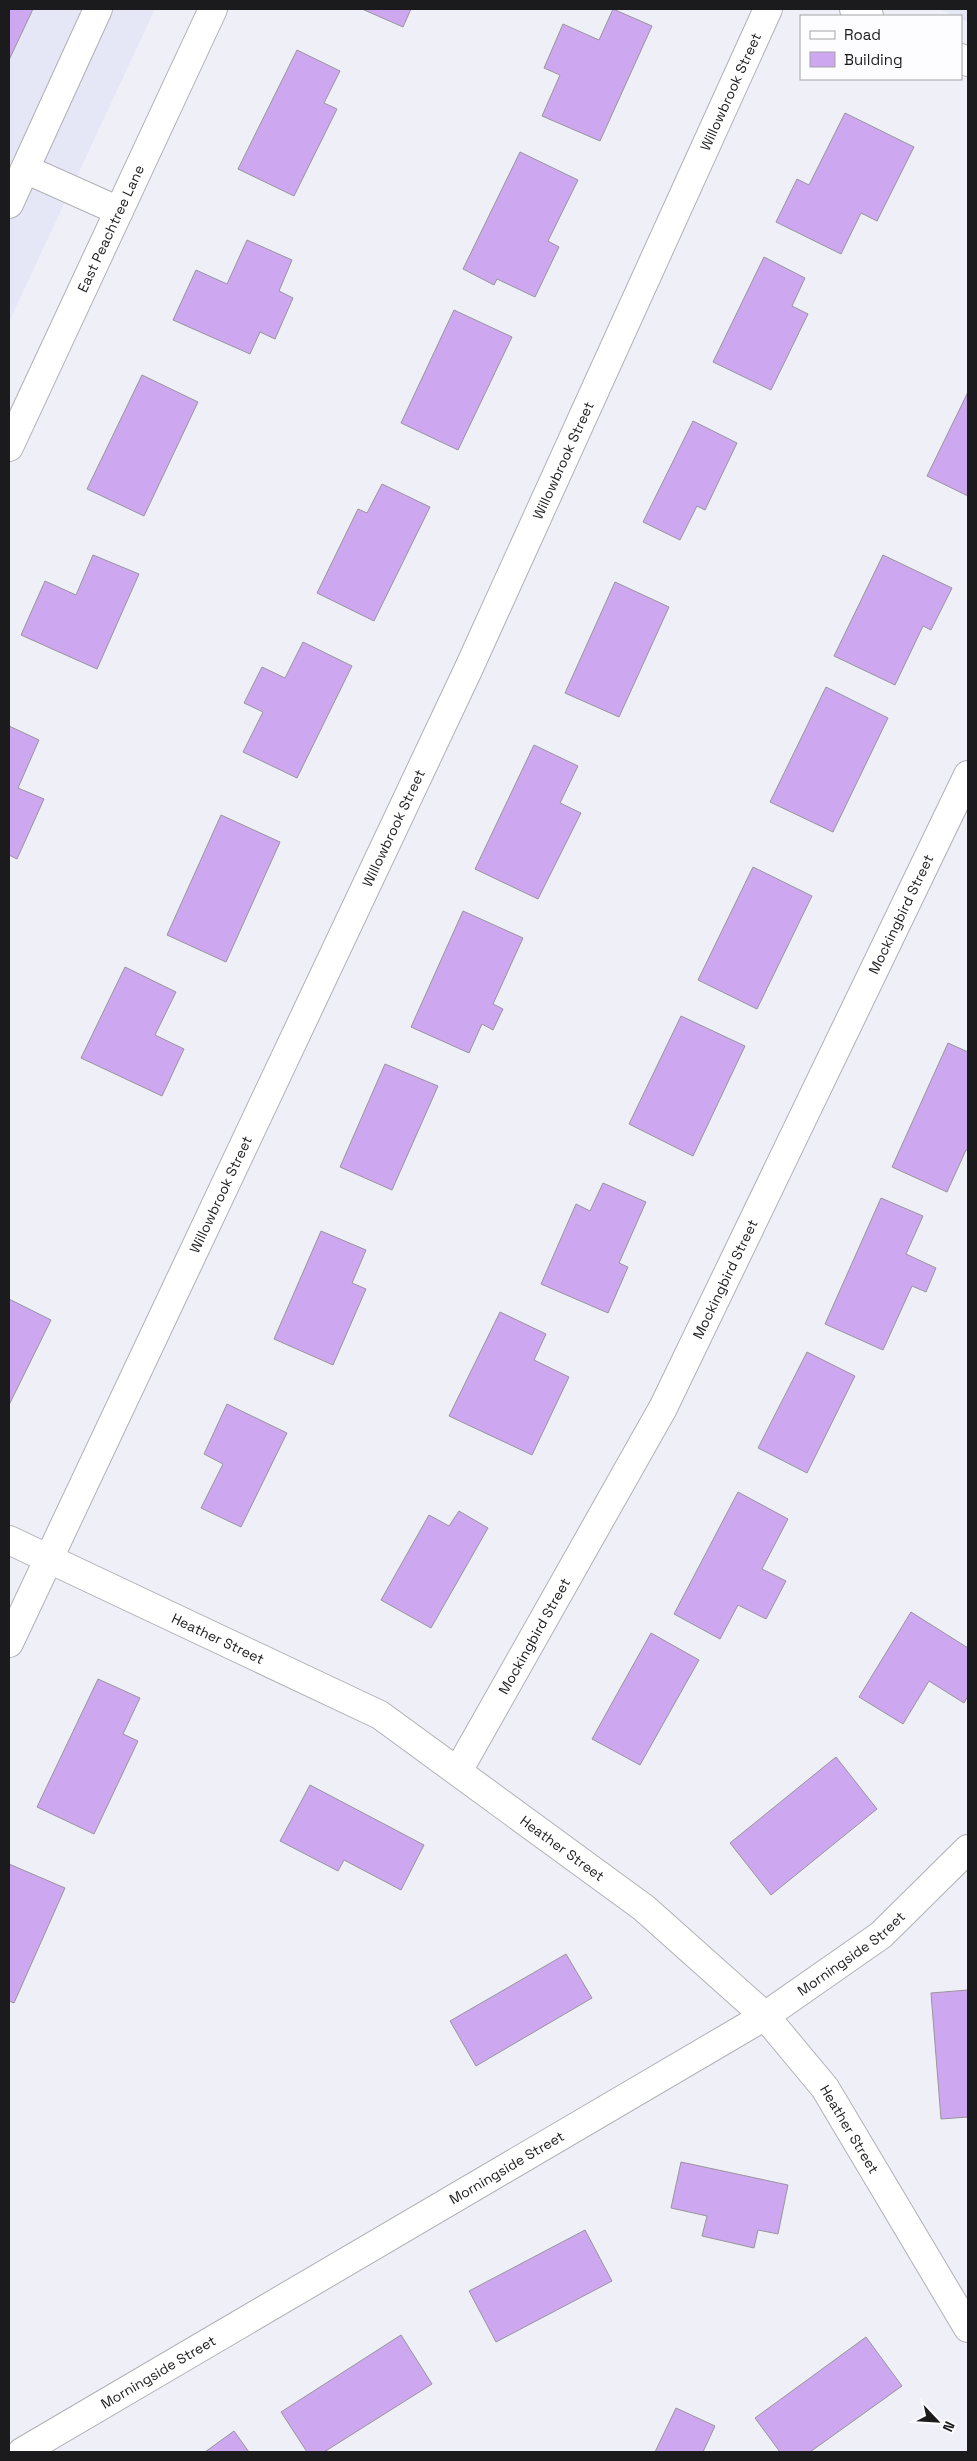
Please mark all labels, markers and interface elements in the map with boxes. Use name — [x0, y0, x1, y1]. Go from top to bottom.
legend — [800, 15, 962, 80]
text: Road — [844, 25, 881, 44]
street label: Willowbrook Street — [696, 30, 765, 153]
text: Building — [844, 50, 903, 69]
street label: East Peachtree Lane — [73, 162, 148, 295]
street label: Willowbrook Street — [529, 399, 598, 522]
street label: Willowbrook Street — [358, 767, 429, 890]
street label: Mockingbird Street — [864, 851, 937, 977]
street label: Willowbrook Street — [185, 1133, 256, 1256]
street label: Mockingbird Street — [689, 1216, 762, 1342]
street label: Mockingbird Street — [494, 1575, 574, 1697]
street label: Heather Street — [169, 1609, 267, 1668]
street label: Heather Street — [517, 1811, 608, 1885]
street label: Morningside Street — [794, 1907, 909, 2000]
street label: Heather Street — [816, 2081, 883, 2177]
street label: Morningside Street — [446, 2127, 567, 2208]
street label: Morningside Street — [98, 2331, 219, 2413]
north arrow — [912, 2396, 962, 2446]
text: N — [939, 2418, 959, 2435]

